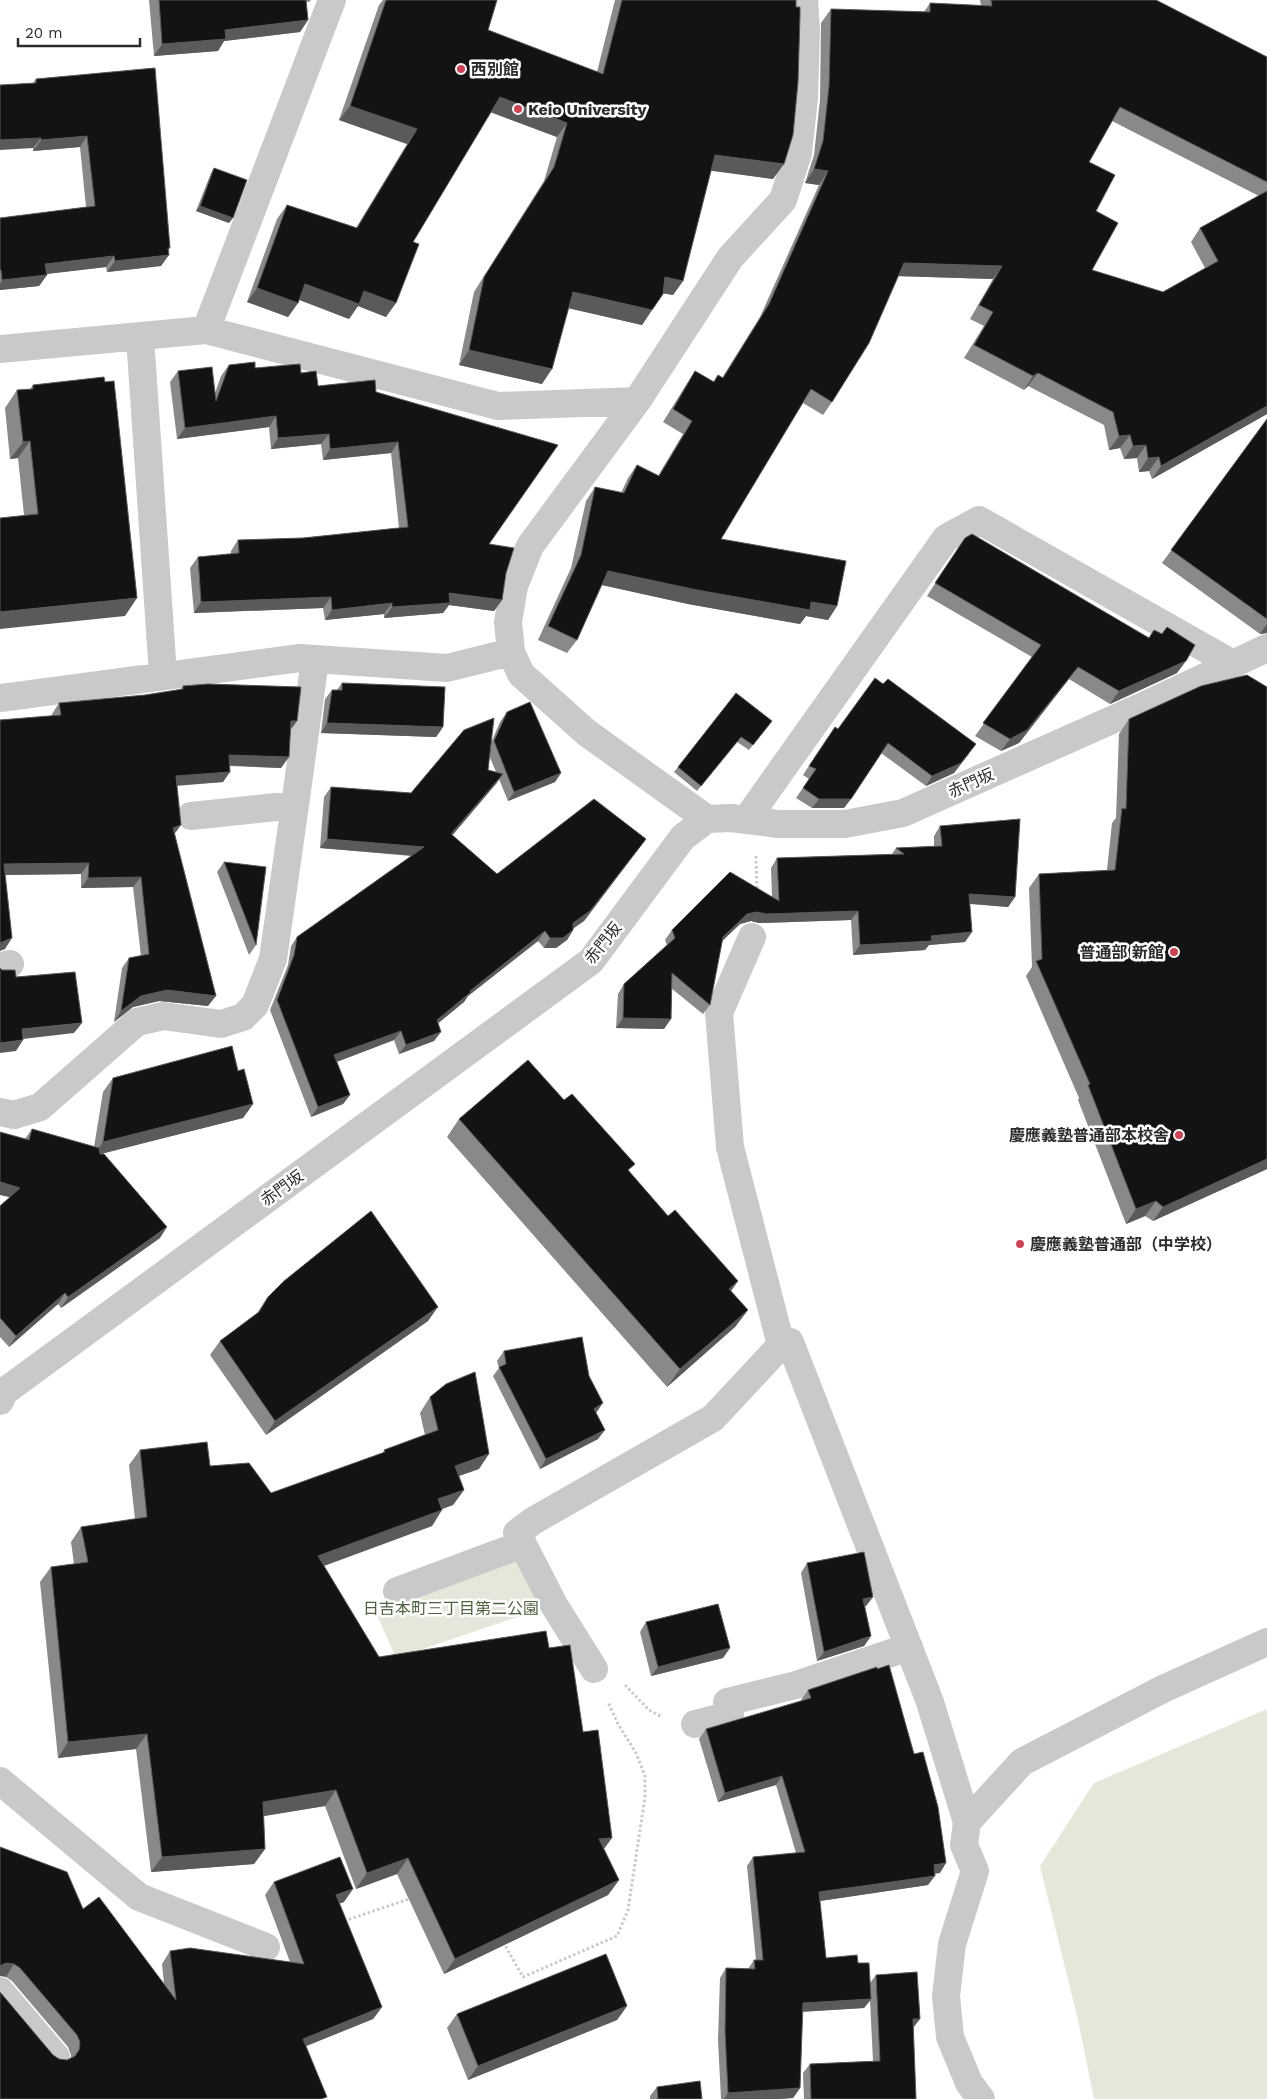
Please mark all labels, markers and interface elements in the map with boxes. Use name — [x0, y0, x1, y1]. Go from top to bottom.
scale bar — [18, 15, 140, 47]
text: 20 m — [25, 24, 63, 42]
place label: 西別館 — [471, 60, 519, 79]
marker: 西別館 — [455, 63, 467, 75]
place label: Keio University — [528, 100, 647, 119]
marker: Keio University — [512, 103, 524, 115]
street label: 赤門坂 — [945, 765, 997, 801]
street label: 赤門坂 — [581, 918, 625, 968]
place label: 普通部 新館 — [1079, 943, 1164, 962]
marker: 普通部 新館 — [1168, 946, 1180, 958]
place label: 慶應義塾普通部本校舎 — [1009, 1126, 1169, 1145]
marker: 慶應義塾普通部本校舎 — [1173, 1129, 1185, 1141]
street label: 赤門坂 — [257, 1166, 307, 1210]
place label: 慶應義塾普通部（中学校） — [1030, 1235, 1222, 1254]
marker: 慶應義塾普通部（中学校） — [1014, 1238, 1026, 1250]
park label: 日吉本町三丁目第二公園 — [363, 1599, 539, 1618]

